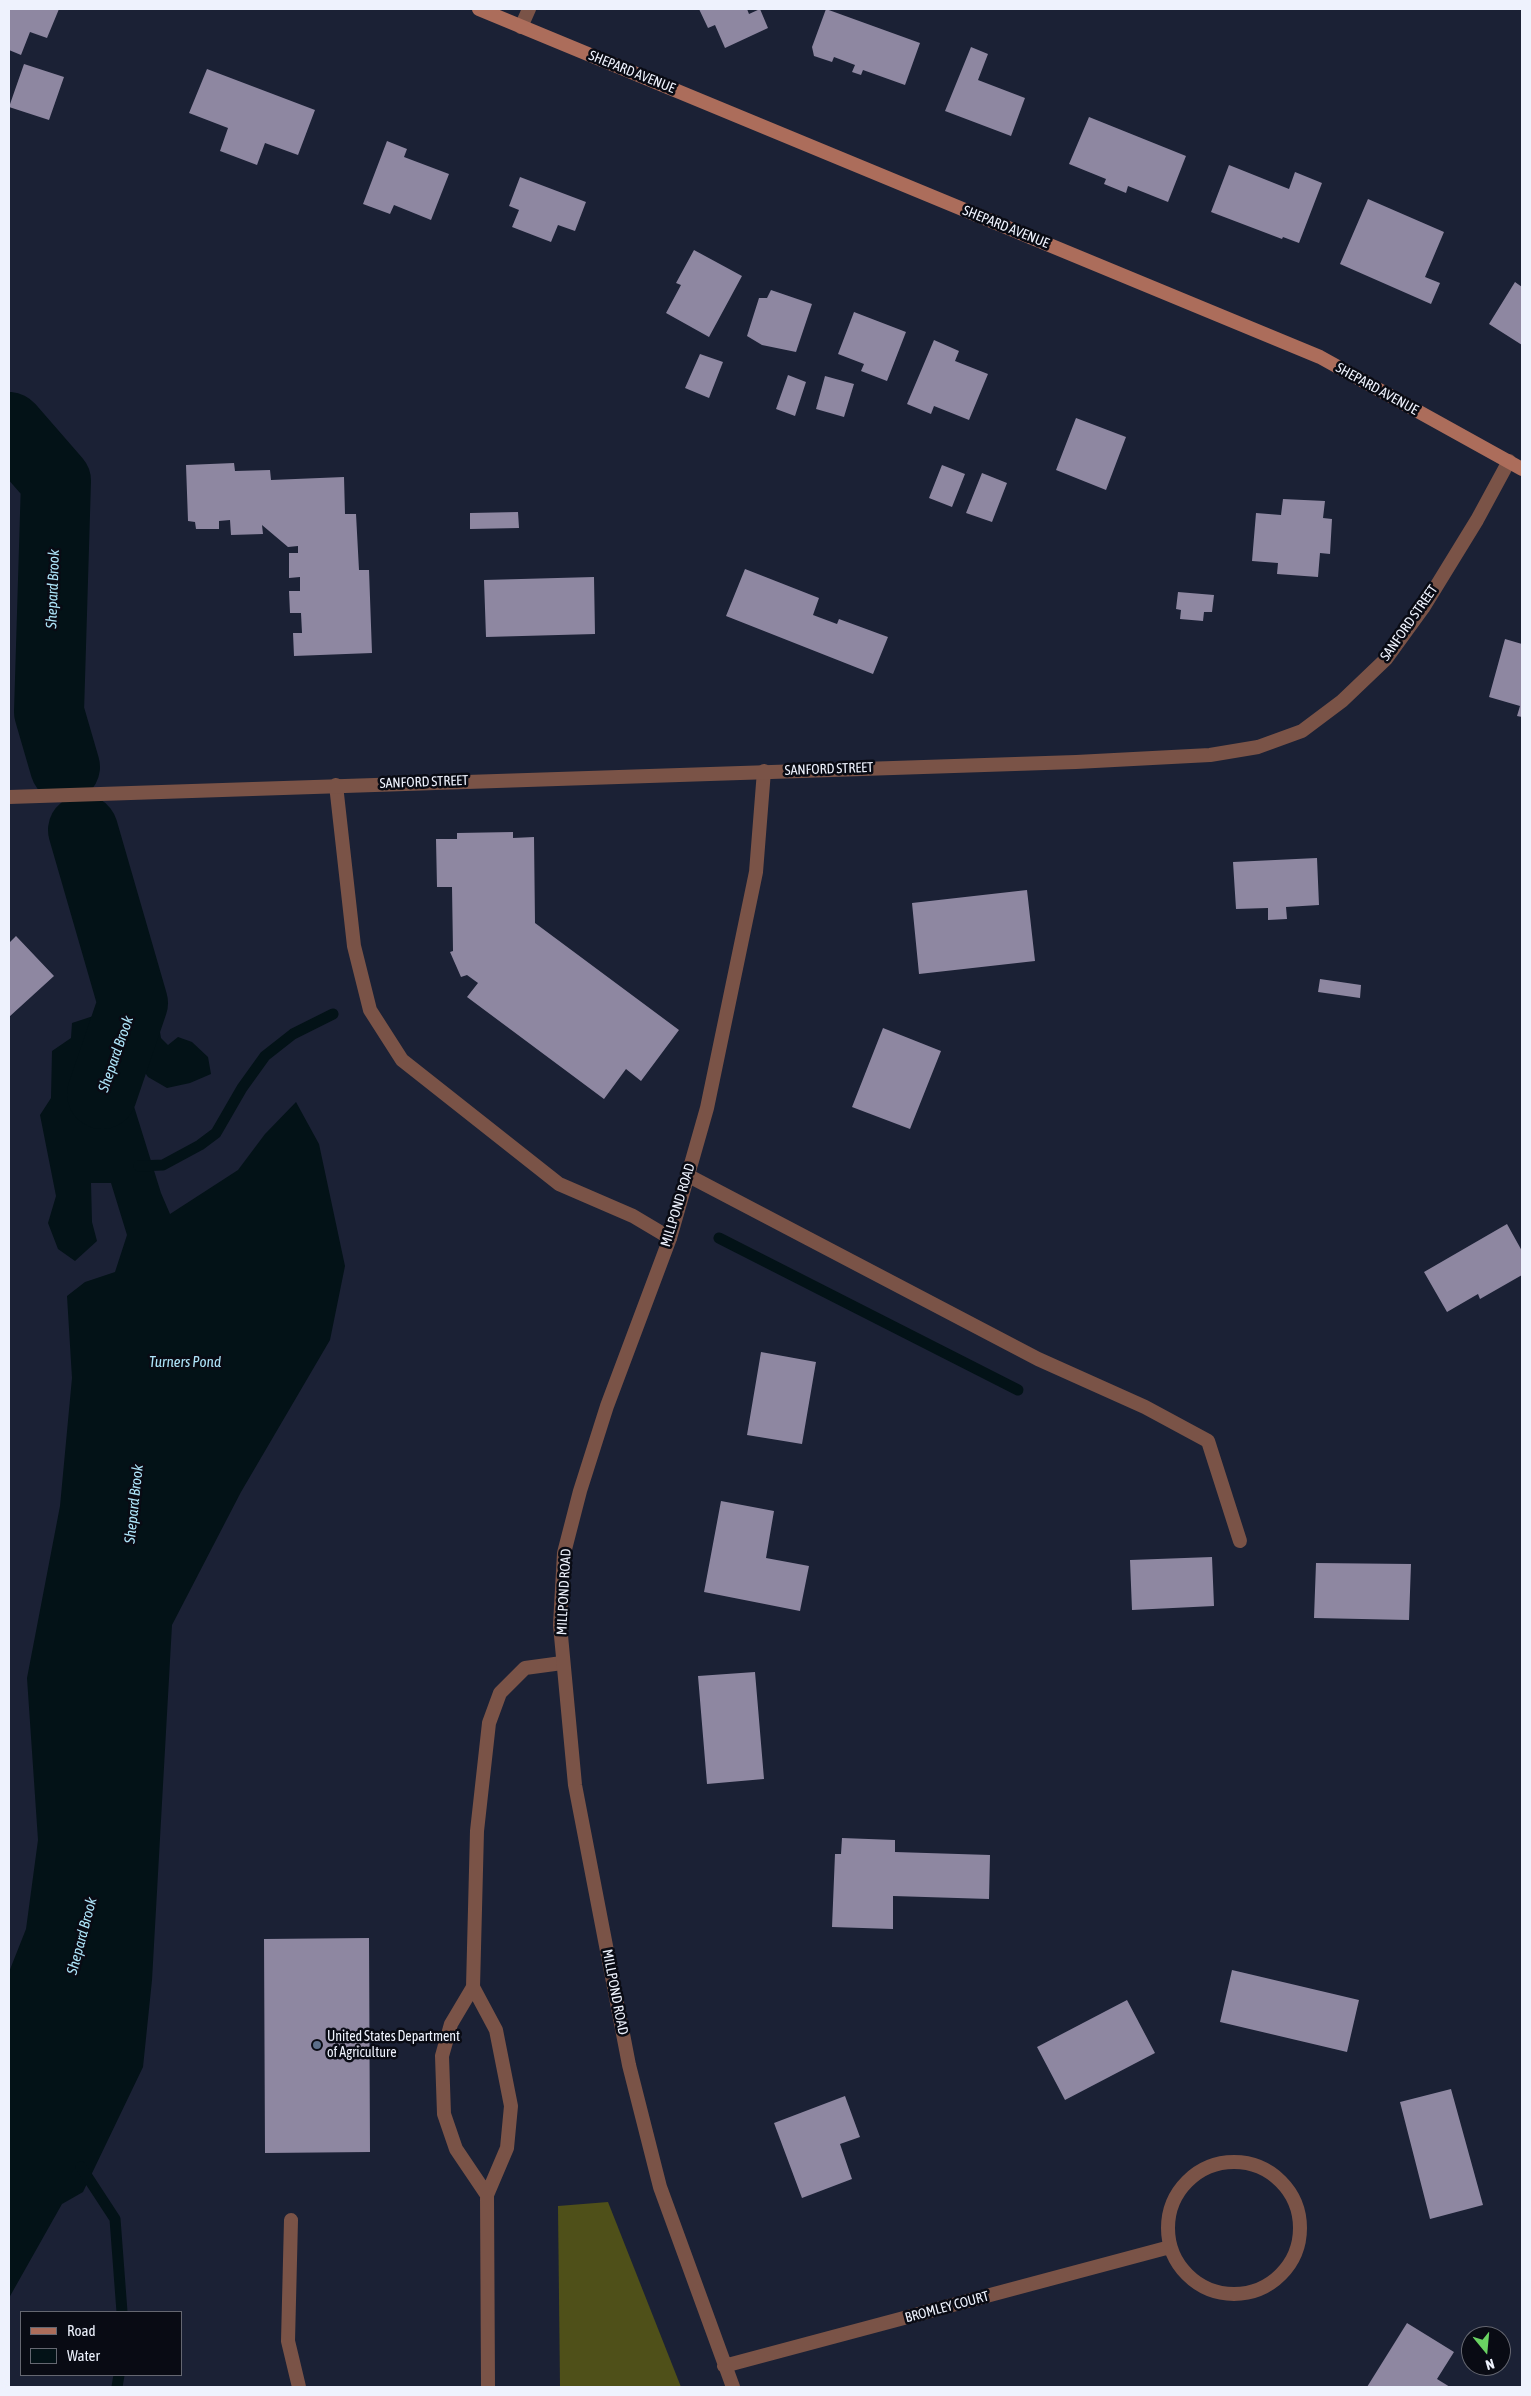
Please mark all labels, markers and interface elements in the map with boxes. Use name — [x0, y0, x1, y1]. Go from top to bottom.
street label: SHEPARD AVENUE — [586, 47, 678, 97]
street label: SHEPARD AVENUE — [960, 202, 1052, 252]
street label: SHEPARD AVENUE — [1333, 359, 1421, 419]
water label: Shepard Brook — [43, 549, 63, 629]
street label: SANFORD STREET — [1377, 582, 1441, 664]
street label: SANFORD STREET — [784, 759, 874, 779]
street label: SANFORD STREET — [379, 772, 469, 792]
water label: Shepard Brook — [95, 1014, 137, 1094]
street label: MILLPOND ROAD — [657, 1161, 699, 1249]
water label: Turners Pond — [149, 1353, 221, 1371]
water label: Shepard Brook — [121, 1464, 147, 1544]
street label: MILLPOND ROAD — [553, 1548, 575, 1636]
water label: Shepard Brook — [63, 1895, 101, 1977]
street label: MILLPOND ROAD — [598, 1948, 632, 2036]
place label: United States Department of Agriculture — [327, 2029, 460, 2062]
marker: United States Department of Agriculture — [311, 2039, 323, 2051]
street label: BROMLEY COURT — [903, 2288, 991, 2326]
legend — [20, 2311, 182, 2376]
text: Road — [67, 2322, 96, 2339]
north arrow — [1461, 2326, 1511, 2376]
text: Water — [67, 2347, 100, 2364]
text: N — [1484, 2356, 1496, 2373]

